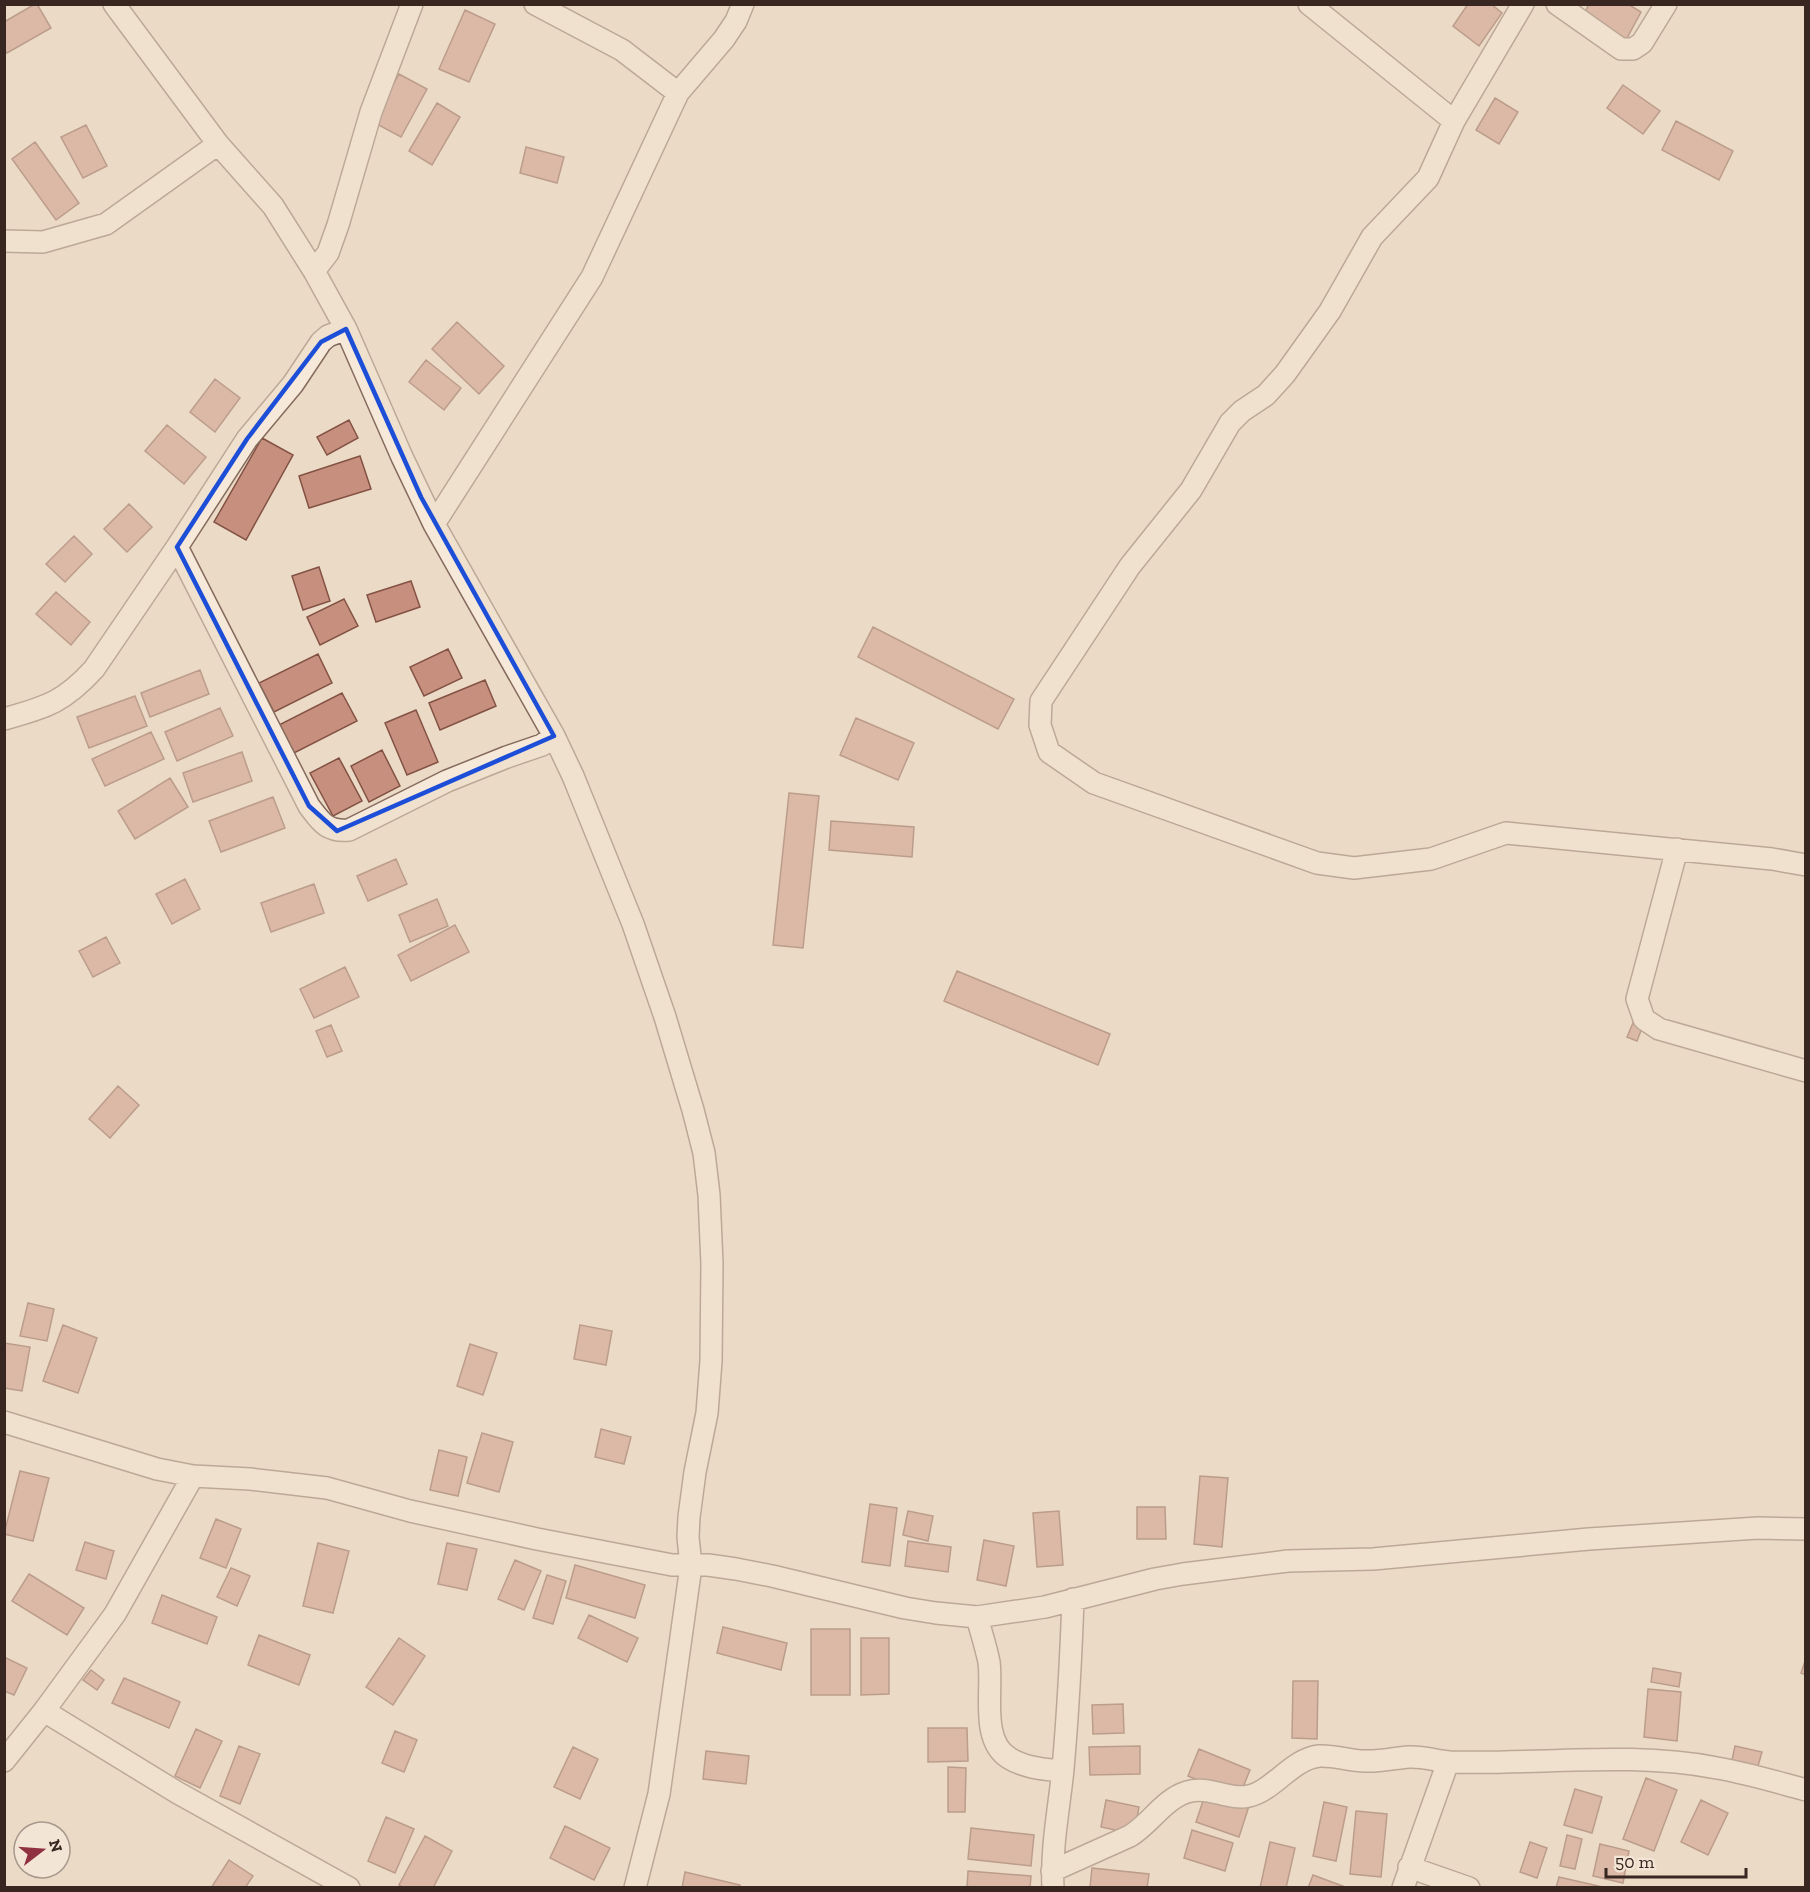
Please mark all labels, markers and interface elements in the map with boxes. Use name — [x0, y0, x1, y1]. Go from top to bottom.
north arrow — [12, 1820, 72, 1880]
text: N — [45, 1837, 67, 1854]
scale bar — [1606, 1841, 1746, 1879]
text: 50 m — [1615, 1851, 1655, 1873]

